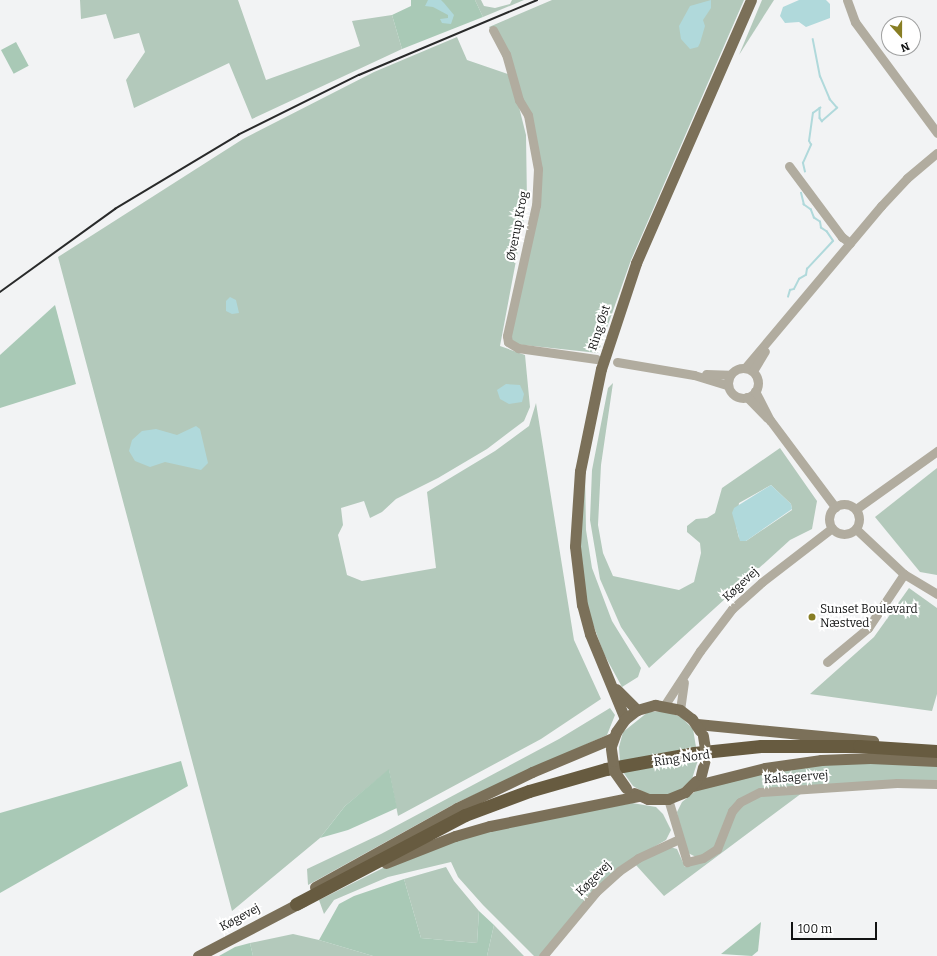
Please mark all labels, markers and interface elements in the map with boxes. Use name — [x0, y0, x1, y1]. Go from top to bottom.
north arrow — [881, 16, 921, 56]
text: N — [899, 39, 911, 54]
street label: Øverup Krog — [504, 190, 532, 262]
street label: Ring Øst — [586, 303, 614, 353]
street label: Køgevej — [720, 565, 762, 605]
place label: Sunset Boulevard Næstved — [820, 603, 918, 631]
marker: Sunset Boulevard Næstved — [807, 612, 817, 622]
street label: Ring Nord — [653, 748, 711, 770]
street label: Kalsagervej — [763, 769, 829, 787]
street label: Køgevej — [574, 859, 614, 899]
street label: Køgevej — [217, 901, 263, 935]
scale bar — [793, 914, 879, 940]
text: 100 m — [798, 922, 832, 936]

